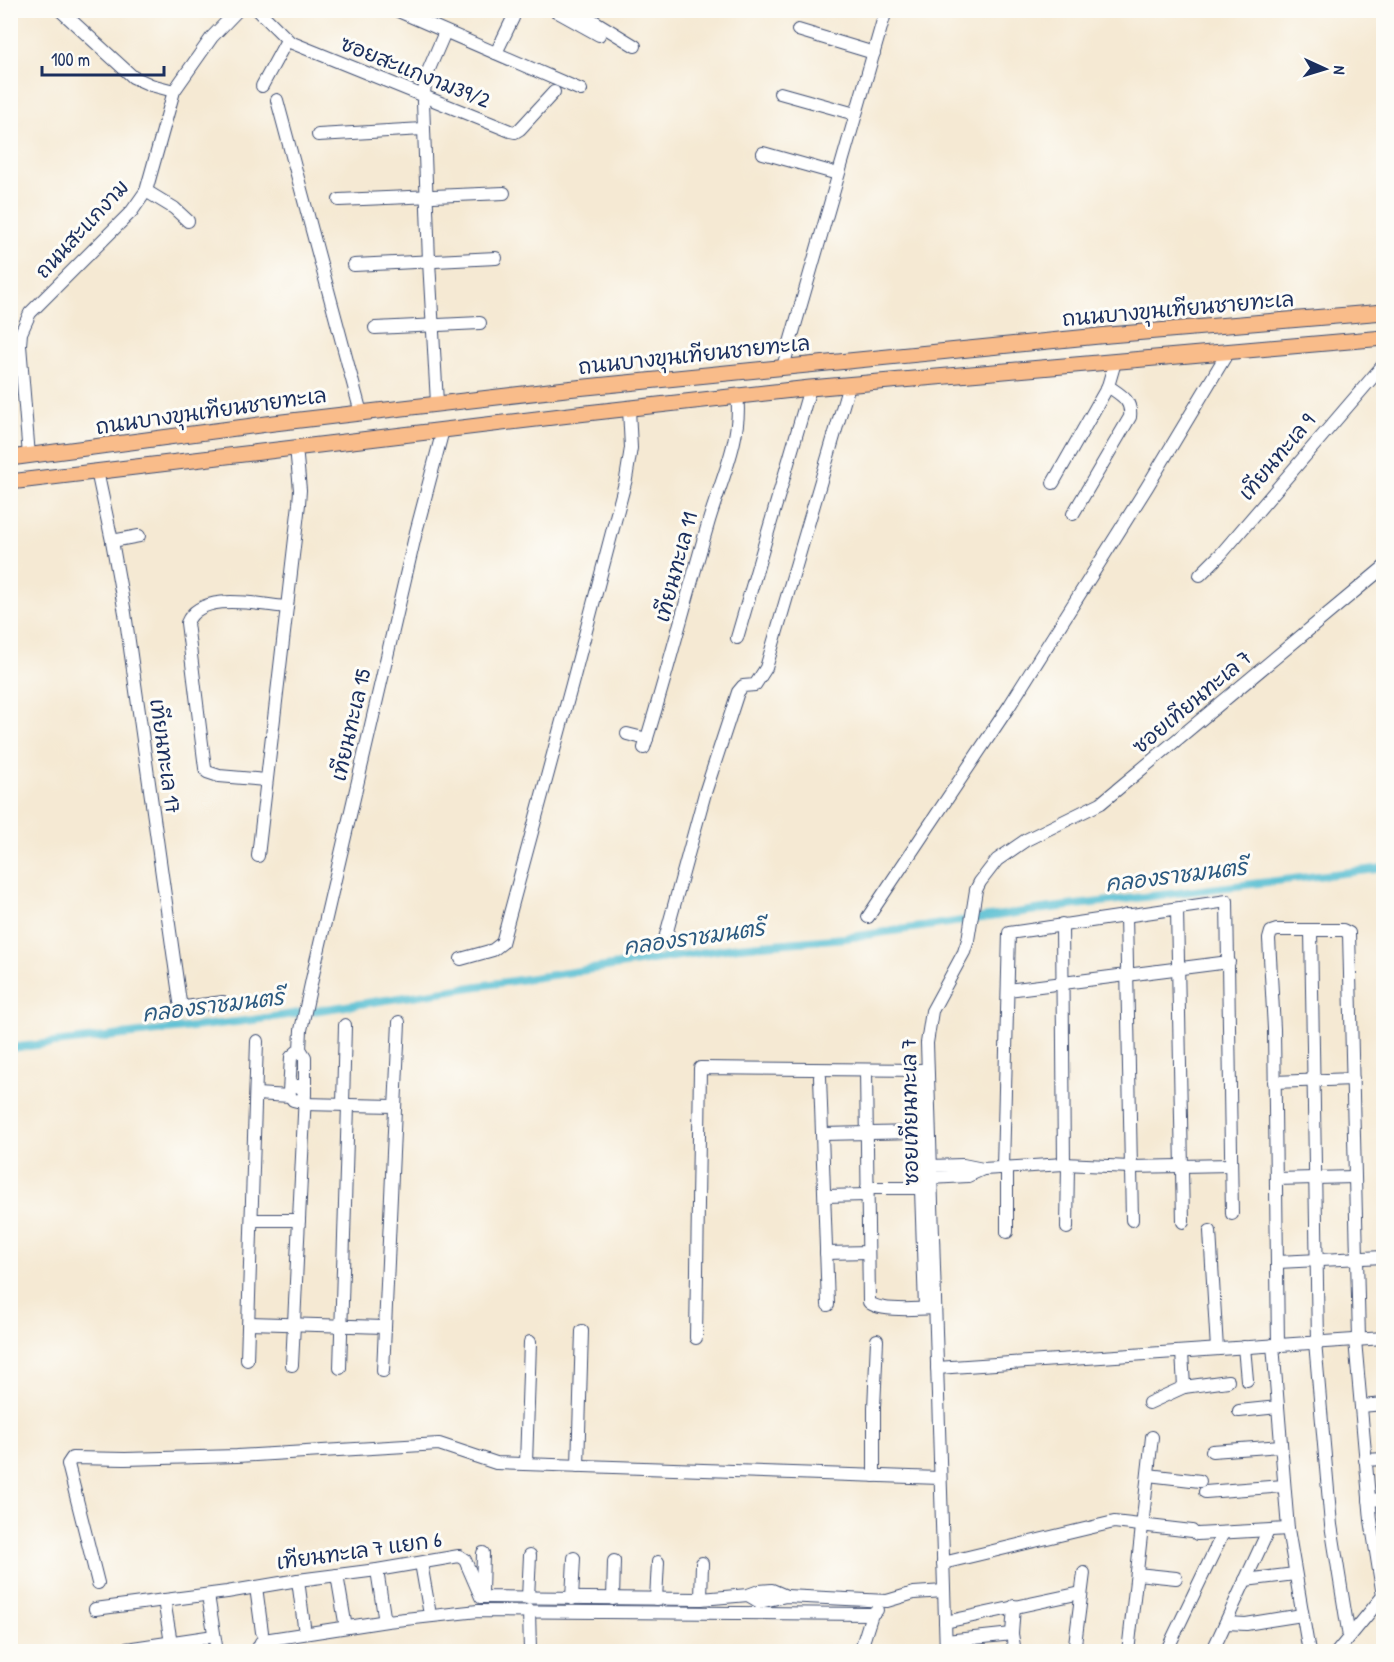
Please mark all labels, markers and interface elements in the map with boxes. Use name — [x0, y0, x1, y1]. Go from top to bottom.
street label: ซอยสะแกงาม39/2 — [336, 28, 494, 115]
scale bar — [42, 39, 164, 77]
north arrow — [1295, 39, 1355, 99]
text: 100 m — [51, 47, 90, 72]
text: N — [1329, 65, 1351, 76]
street label: ถนนสะแกงาม — [28, 173, 135, 284]
street label: ถนนบางขุนเทียนชายทะเล — [1061, 284, 1295, 335]
street label: ถนนบางขุนเทียนชายทะเล — [577, 328, 811, 383]
street label: ถนนบางขุนเทียนชายทะเล — [94, 380, 328, 443]
street label: เทียนทะเล 9 — [1232, 407, 1322, 506]
street label: เทียนทะเล 11 — [647, 509, 704, 625]
street label: ซอยเทียนทะเล 7 — [1126, 643, 1257, 760]
street label: เทียนทะเล 15 — [324, 666, 378, 784]
street label: เทียนทะเล 17 — [143, 697, 188, 815]
water label: คลองราชมนตรี — [1103, 851, 1253, 899]
water label: คลองราชมนตรี — [621, 912, 772, 962]
water label: คลองราชมนตรี — [140, 981, 290, 1029]
street label: ซอยเทียนทะเล 7 — [894, 1038, 925, 1186]
street label: เทียนทะเล 7 แยก 6 — [274, 1525, 444, 1576]

